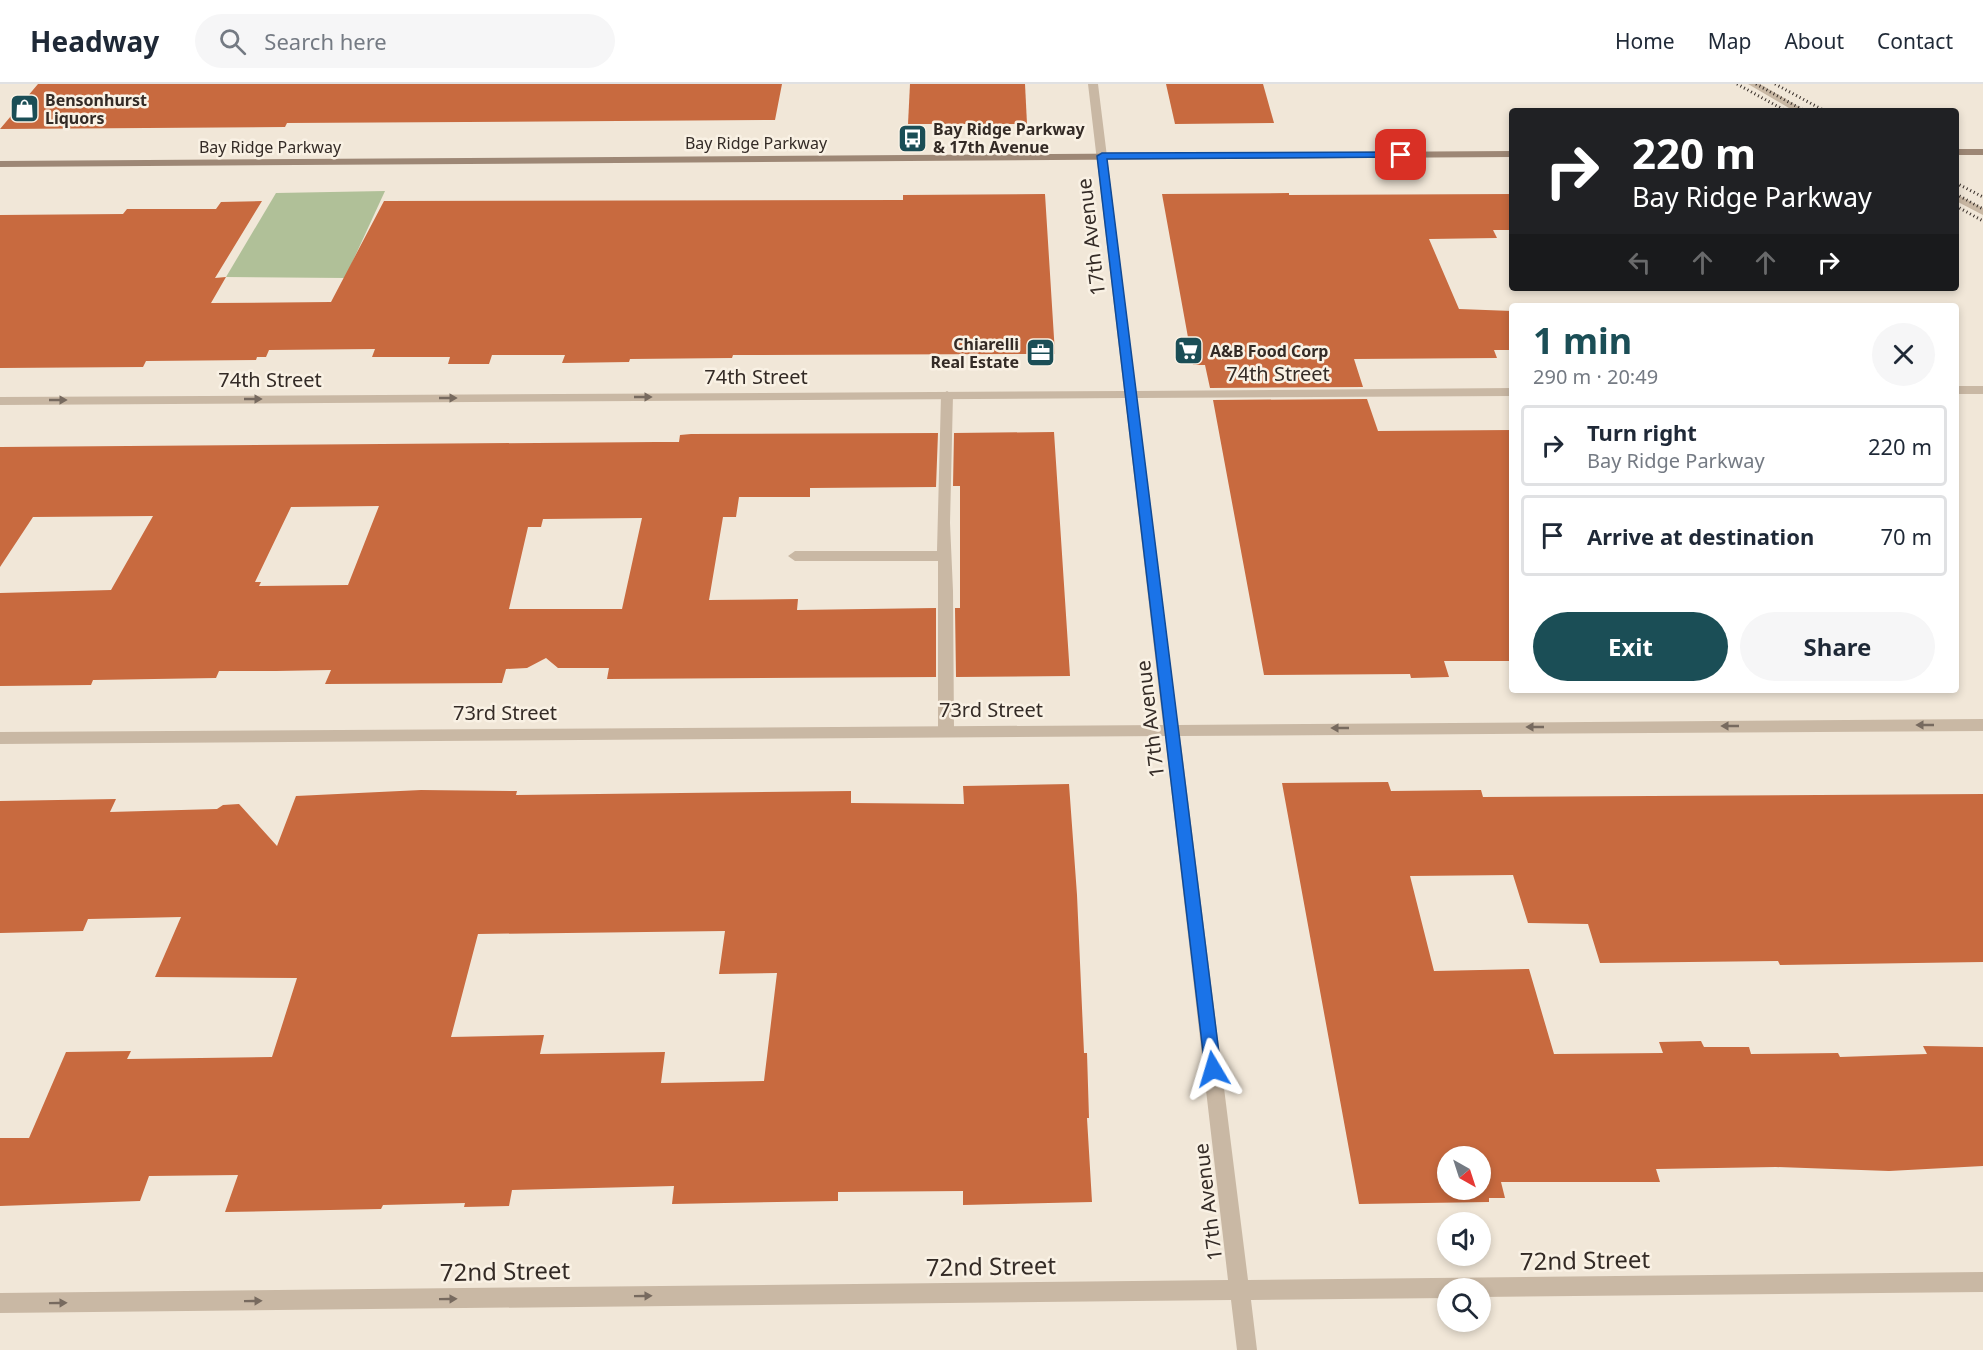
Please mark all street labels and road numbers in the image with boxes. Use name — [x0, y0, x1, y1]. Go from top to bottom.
street label: Bay Ridge Parkway — [685, 132, 828, 154]
street label: Bay Ridge Parkway — [199, 136, 342, 158]
street label: 17th Avenue — [1070, 177, 1111, 297]
street label: 74th Street — [1226, 360, 1330, 387]
street label: 74th Street — [704, 363, 808, 390]
street label: 74th Street — [218, 366, 322, 393]
street label: 17th Avenue — [1129, 659, 1170, 779]
street label: 73rd Street — [939, 696, 1043, 723]
street label: 73rd Street — [453, 699, 557, 726]
street label: 17th Avenue — [1187, 1142, 1228, 1262]
street label: 72nd Street — [1520, 1242, 1651, 1277]
street label: 72nd Street — [926, 1248, 1057, 1283]
street label: 72nd Street — [440, 1253, 571, 1288]

